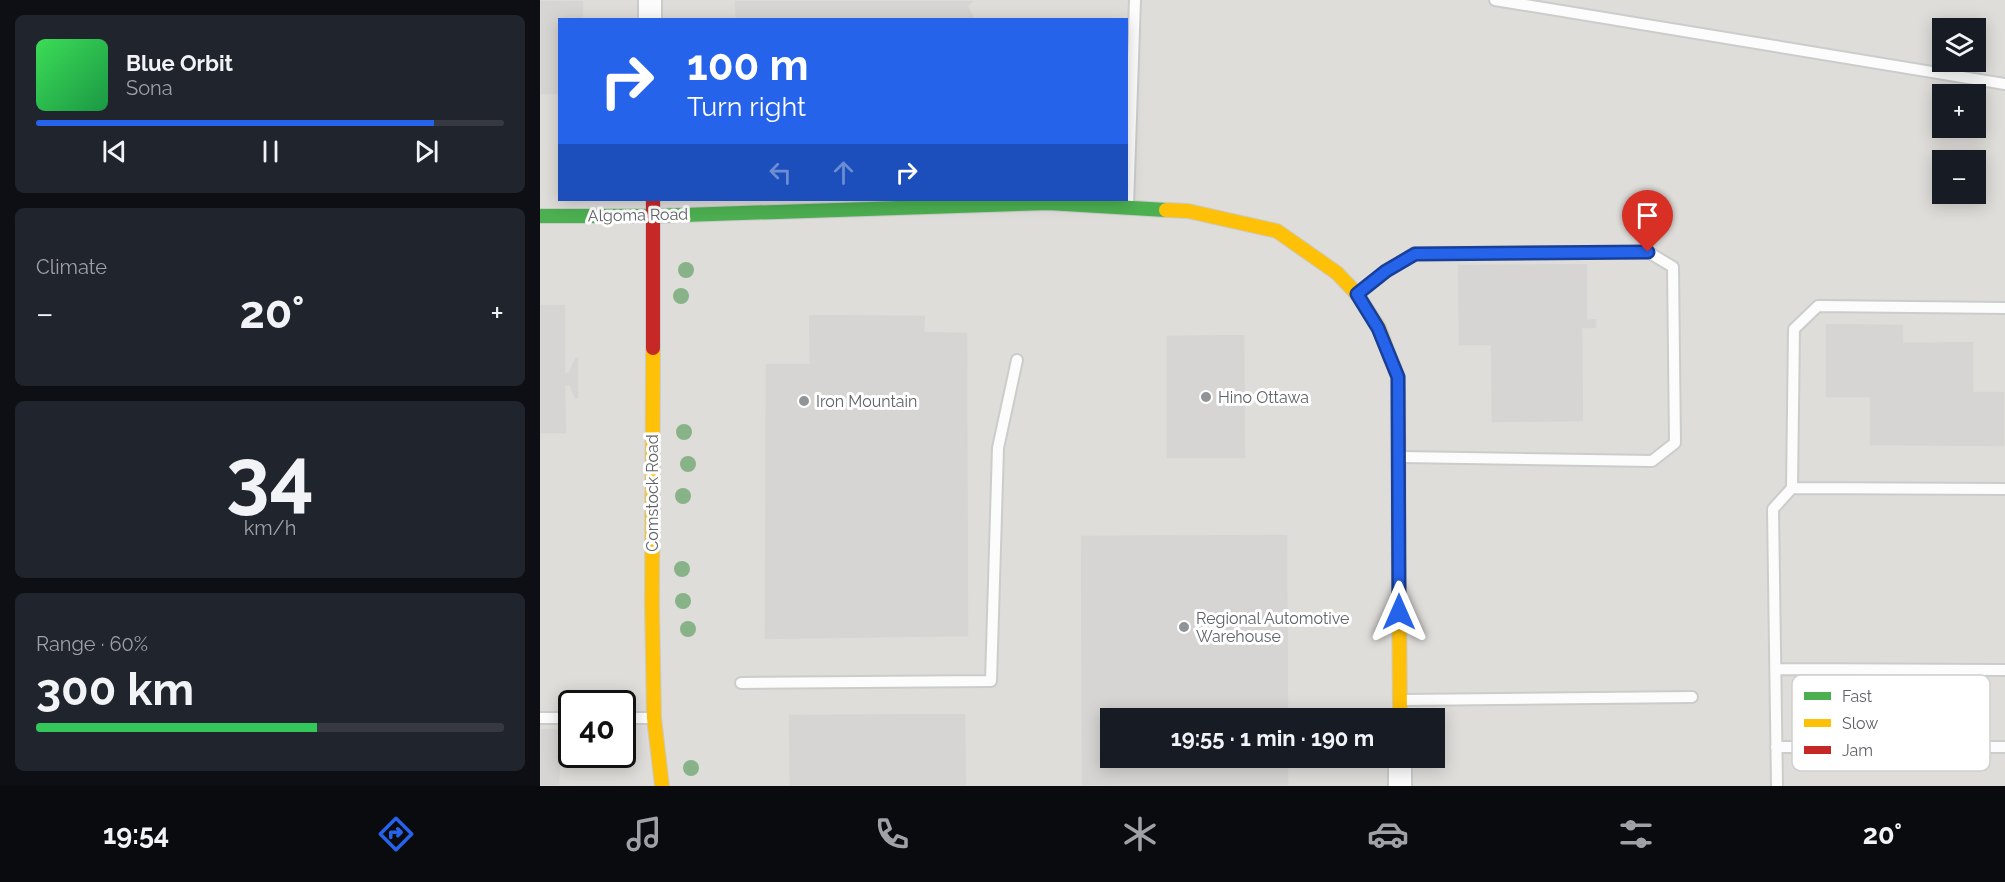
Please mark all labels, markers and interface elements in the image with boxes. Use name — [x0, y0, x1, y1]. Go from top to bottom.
map controls — [1932, 18, 1986, 204]
button: layers — [1932, 18, 1986, 72]
text: 100 m — [687, 41, 809, 90]
icon: right — [588, 42, 666, 120]
text: Blue Orbit — [126, 50, 233, 76]
text: Sona — [126, 76, 173, 100]
button: + — [1932, 84, 1986, 138]
text: Turn right — [687, 91, 806, 122]
icon: previous — [98, 135, 131, 168]
icon: pause — [254, 135, 287, 168]
icon: next — [410, 135, 443, 168]
button: − — [1932, 150, 1986, 204]
icon: left — [764, 156, 797, 189]
icon: ahead — [827, 156, 860, 189]
icon: right — [890, 156, 923, 189]
pin — [1622, 190, 1673, 252]
icon: arrive — [1631, 199, 1664, 232]
street label: Algoma Road — [588, 205, 688, 225]
text: Climate — [36, 255, 107, 279]
text: 20° — [239, 286, 305, 339]
text: − — [36, 294, 54, 333]
text: + — [490, 294, 504, 333]
place label: Hino Ottawa — [1218, 388, 1309, 407]
marker: Hino Ottawa — [1199, 390, 1213, 404]
place label: Iron Mountain — [816, 392, 917, 411]
marker: Iron Mountain — [797, 394, 811, 408]
text: 34 — [226, 431, 314, 522]
street label: Comstock Road — [643, 434, 662, 552]
text: km/h — [244, 516, 296, 540]
position arrow — [1367, 580, 1431, 644]
place label: Regional Automotive Warehouse — [1196, 609, 1349, 646]
marker: Regional Automotive Warehouse — [1177, 620, 1191, 634]
text: Range · 60% — [36, 632, 148, 656]
text: 300 km — [36, 663, 194, 716]
legend — [1792, 675, 1990, 771]
text: Fast — [1842, 687, 1873, 706]
speed limit sign: 40 — [558, 690, 636, 768]
text: Slow — [1842, 714, 1878, 733]
text: 19:55 · 1 min · 190 m — [1171, 725, 1374, 751]
text: Jam — [1842, 741, 1873, 760]
icon: directions — [375, 813, 417, 855]
icon: music — [623, 813, 665, 855]
icon: phone — [871, 813, 913, 855]
icon: climate — [1119, 813, 1161, 855]
icon: car — [1367, 813, 1409, 855]
icon: filters — [1615, 813, 1657, 855]
text: 19:54 — [103, 819, 169, 850]
text: 20° — [1863, 819, 1902, 850]

